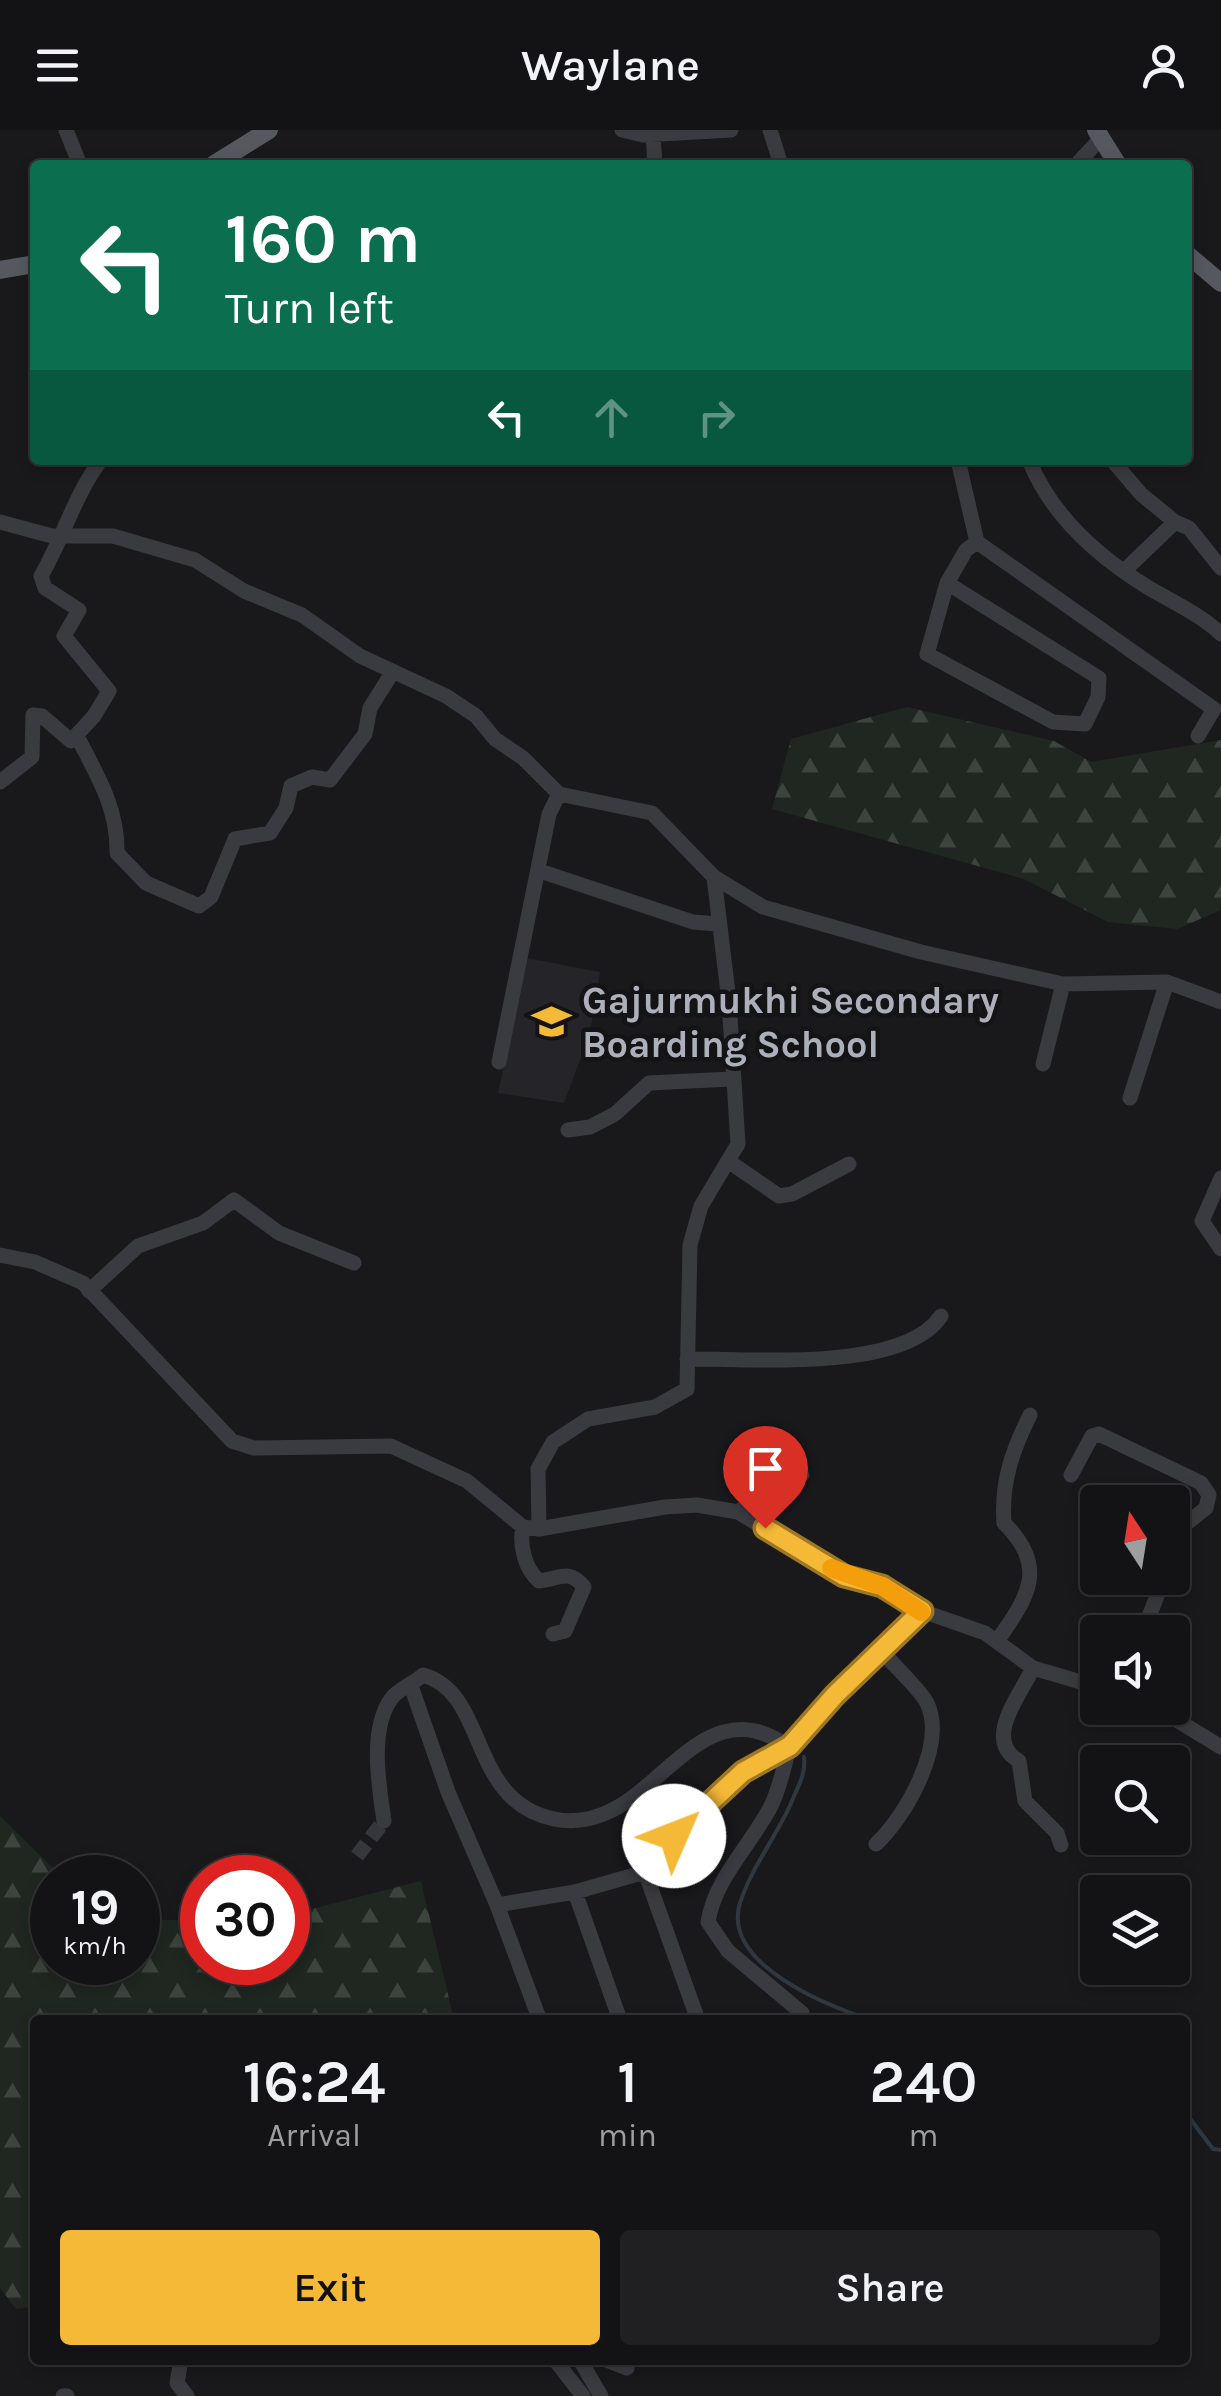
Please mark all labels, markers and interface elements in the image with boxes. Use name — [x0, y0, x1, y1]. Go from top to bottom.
icon: menu — [30, 38, 85, 93]
icon: person — [1136, 38, 1191, 93]
text: Waylane — [521, 39, 700, 91]
text: 160 m — [225, 198, 421, 280]
icon: left — [60, 200, 190, 330]
text: Turn left — [225, 282, 394, 334]
icon: left — [479, 390, 534, 445]
icon: ahead — [584, 390, 639, 445]
icon: right — [689, 390, 744, 445]
place label: Gajurmukhi Secondary Boarding School — [582, 978, 999, 1067]
school or university icon: Gajurmukhi Secondary Boarding School — [531, 1001, 573, 1043]
pin — [723, 1426, 808, 1529]
icon: arrive — [738, 1441, 793, 1496]
north arrow — [1080, 1485, 1190, 1595]
map controls — [1080, 1485, 1190, 1985]
button: sound — [1080, 1615, 1190, 1725]
button: search — [1080, 1745, 1190, 1855]
position arrow — [622, 1784, 726, 1888]
speed limit sign: 30 — [180, 1855, 310, 1985]
button: layers — [1080, 1875, 1190, 1985]
text: 19 — [71, 1878, 119, 1937]
text: km/h — [63, 1931, 127, 1960]
text: 16:24 — [242, 2047, 386, 2117]
text: 1 — [617, 2047, 638, 2117]
text: 240 — [869, 2047, 978, 2117]
text: Arrival — [267, 2117, 361, 2154]
text: min — [598, 2117, 657, 2154]
text: m — [908, 2117, 938, 2154]
button: Exit — [60, 2230, 600, 2345]
button: Share — [620, 2230, 1160, 2345]

